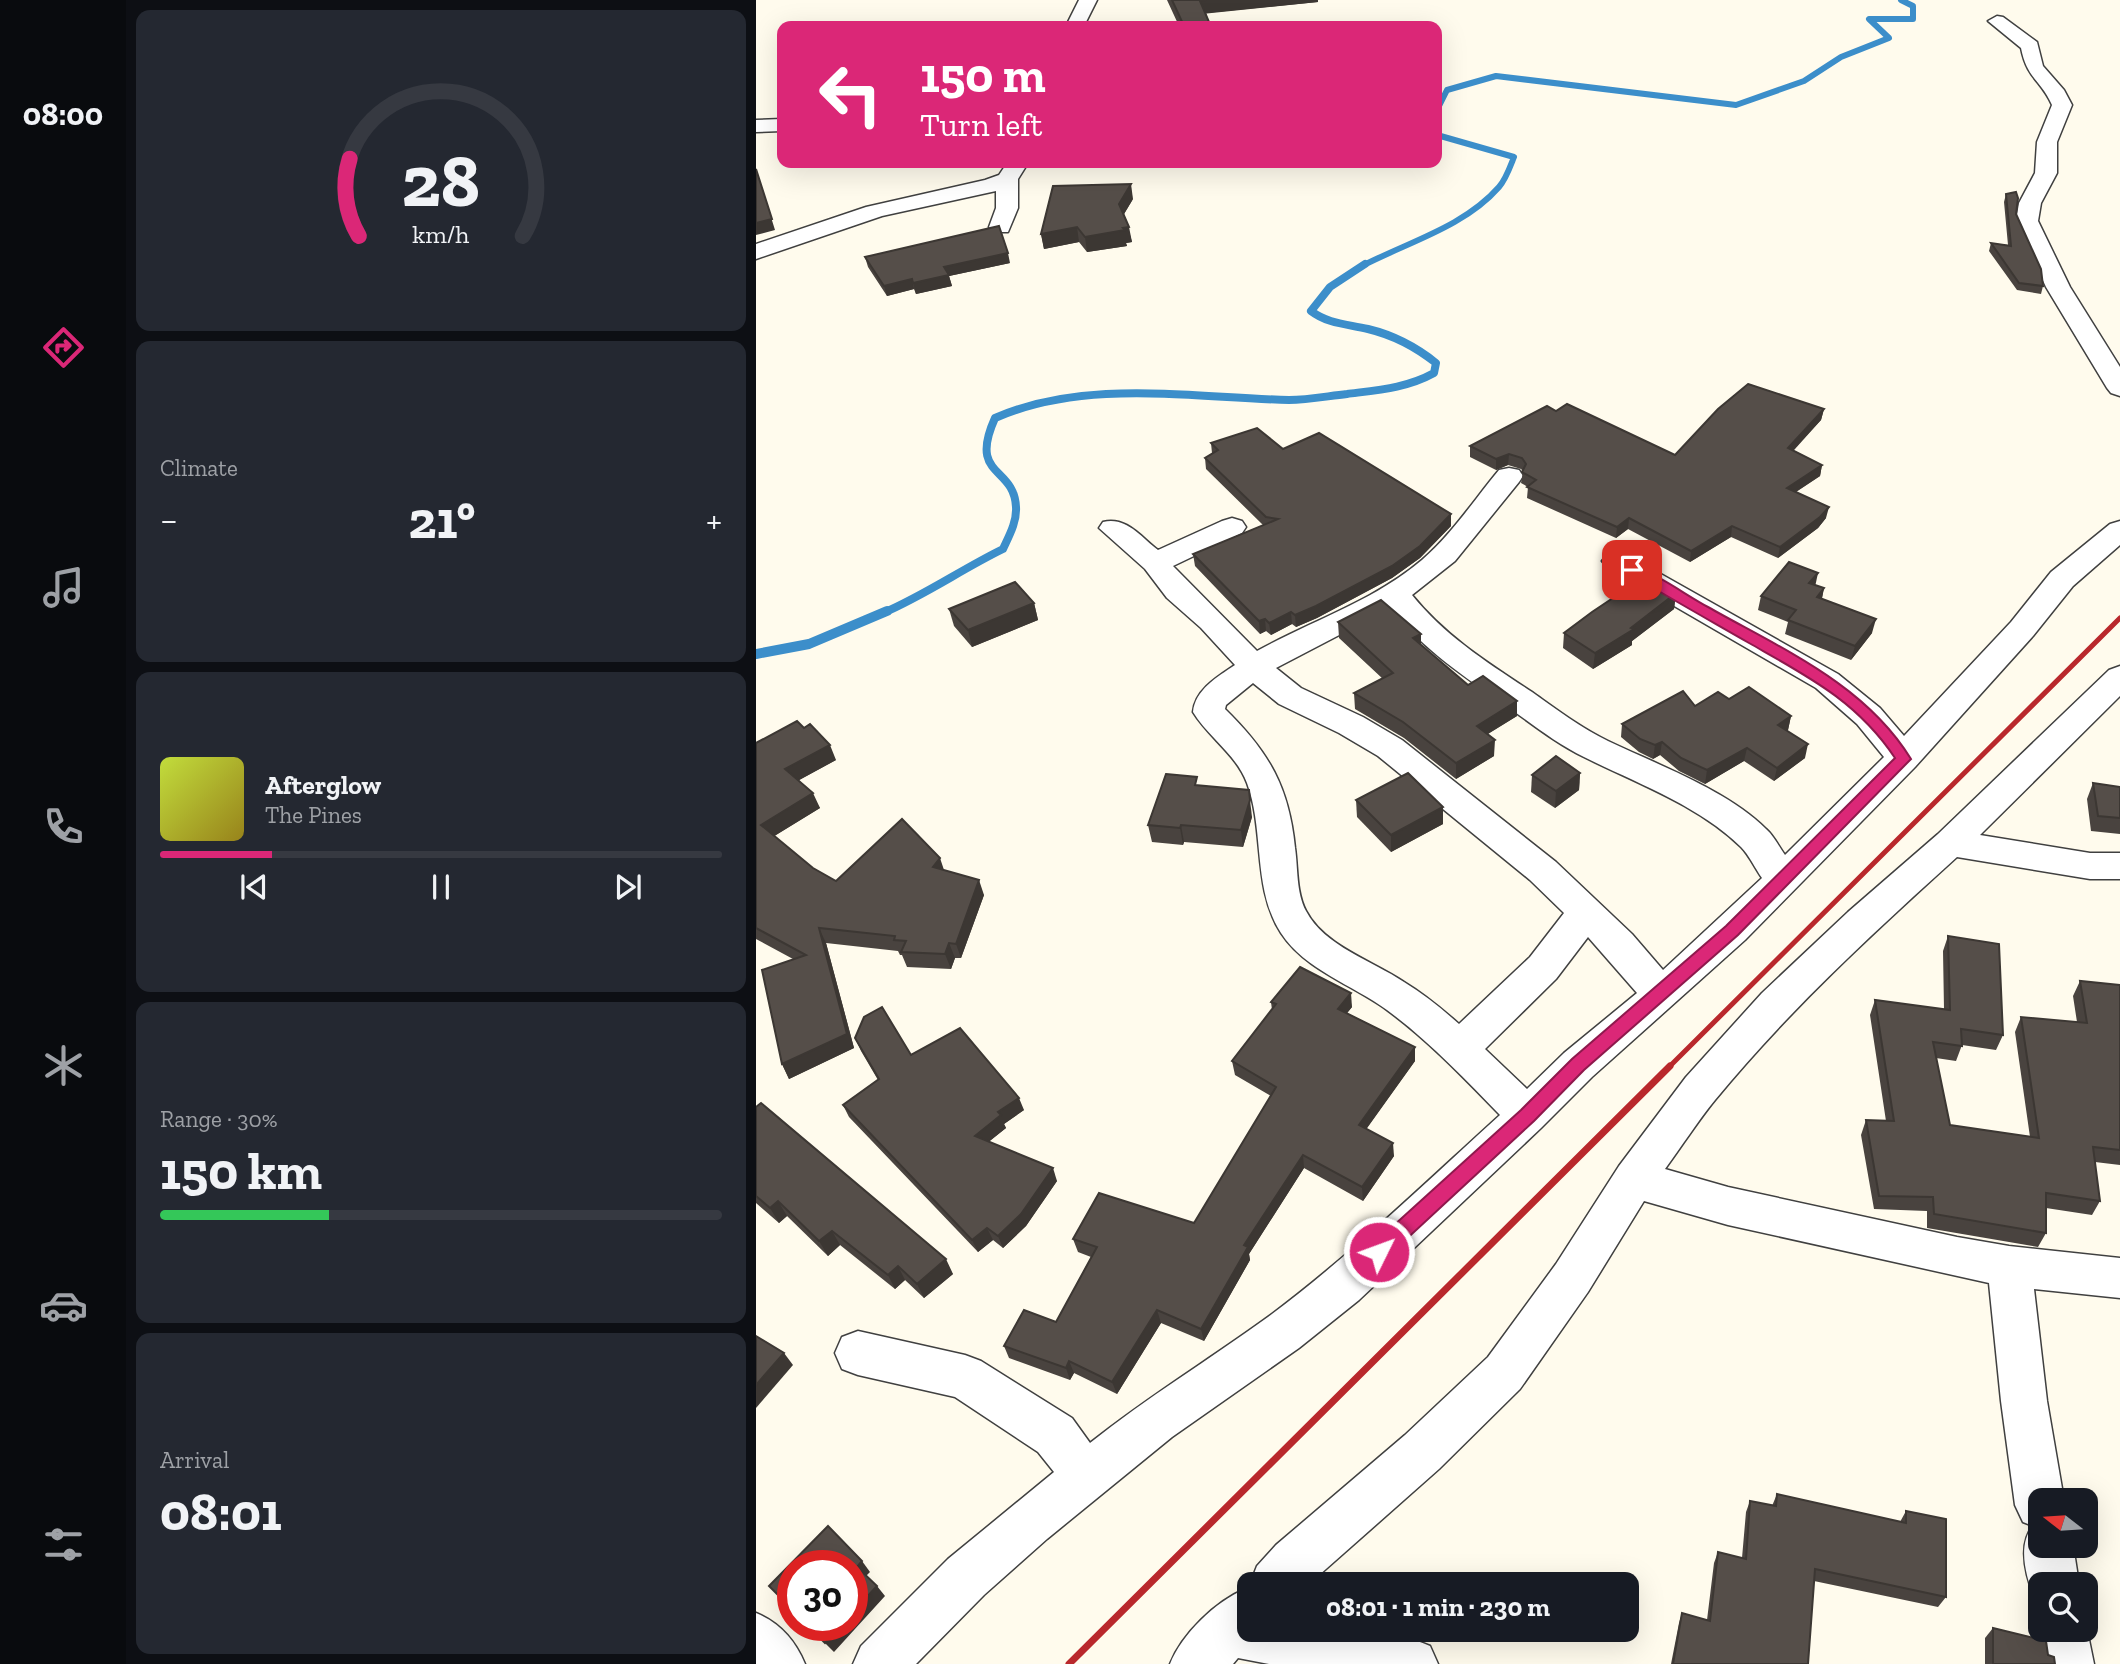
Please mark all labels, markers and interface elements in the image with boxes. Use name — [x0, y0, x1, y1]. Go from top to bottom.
text: 150 m — [920, 46, 1046, 105]
icon: left — [805, 49, 896, 140]
text: 08:00 — [23, 95, 103, 133]
text: Turn left — [920, 106, 1042, 144]
text: 28 — [402, 138, 480, 226]
text: km/h — [412, 219, 470, 249]
icon: directions — [39, 323, 88, 372]
text: Climate — [160, 454, 238, 482]
text: 21° — [408, 489, 475, 551]
text: − — [160, 497, 178, 543]
text: + — [706, 497, 722, 543]
pin — [1602, 540, 1662, 600]
icon: arrive — [1613, 551, 1651, 589]
icon: music — [39, 563, 88, 612]
text: Afterglow — [265, 769, 381, 801]
text: The Pines — [265, 801, 362, 829]
icon: phone — [39, 802, 88, 851]
icon: previous — [235, 868, 273, 906]
icon: pause — [422, 868, 460, 906]
icon: next — [609, 868, 647, 906]
icon: climate — [39, 1041, 88, 1090]
text: Range · 30% — [160, 1105, 278, 1133]
text: 150 km — [160, 1140, 322, 1202]
position arrow — [1342, 1215, 1416, 1289]
icon: car — [39, 1281, 88, 1330]
text: Arrival — [160, 1446, 229, 1474]
text: 08:01 — [160, 1481, 282, 1543]
north arrow — [2028, 1488, 2098, 1558]
map controls — [2028, 1488, 2098, 1642]
icon: filters — [39, 1520, 88, 1569]
speed limit sign: 30 — [777, 1550, 868, 1641]
button: search — [2028, 1572, 2098, 1642]
text: 08:01 · 1 min · 230 m — [1326, 1591, 1550, 1623]

